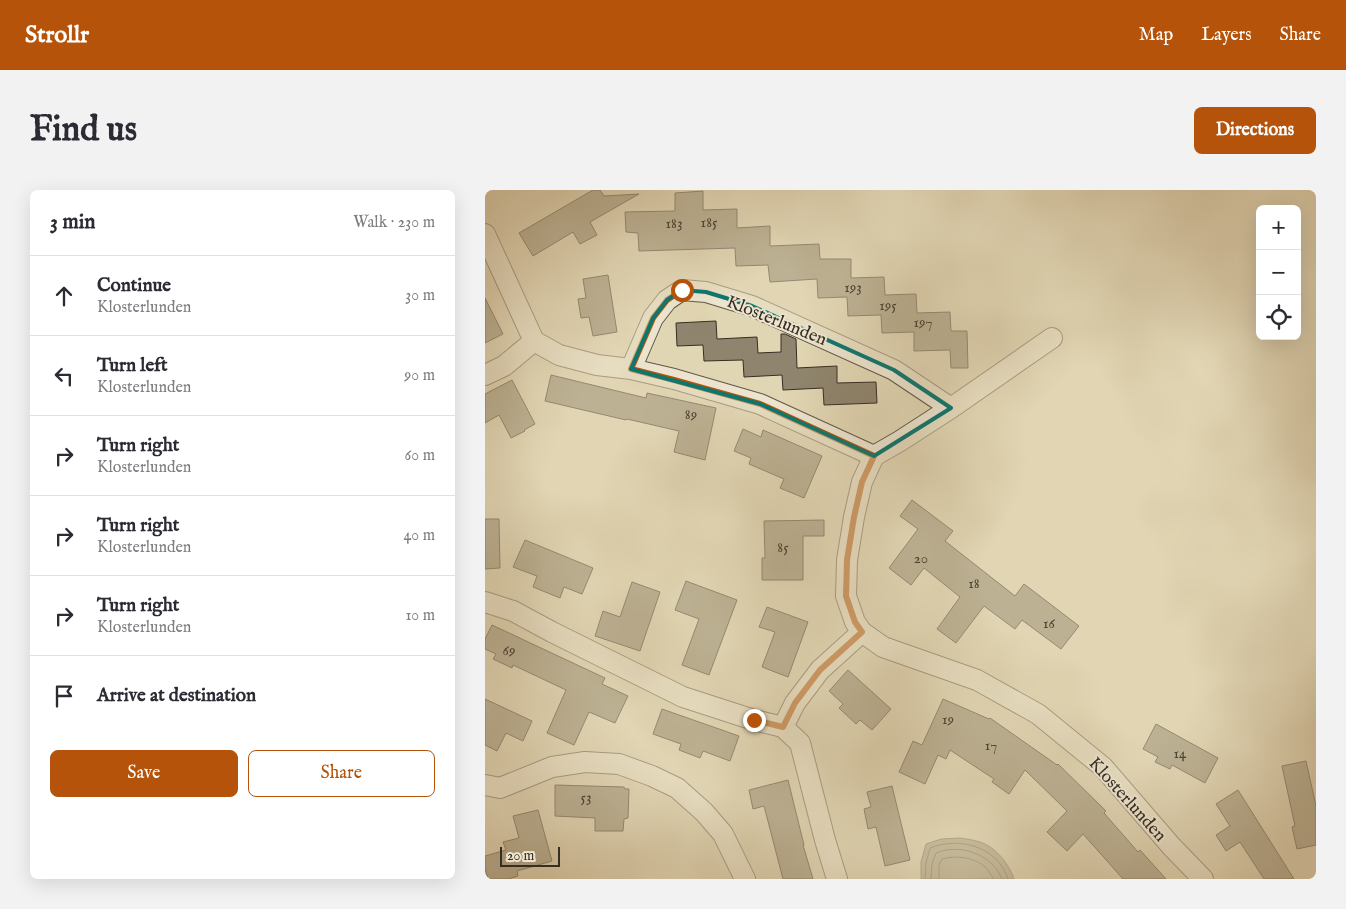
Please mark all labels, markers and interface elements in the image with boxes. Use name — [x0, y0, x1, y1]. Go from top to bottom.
text: Strollr — [25, 20, 89, 51]
text: Map — [1139, 24, 1173, 47]
text: Layers — [1201, 24, 1252, 47]
text: Share — [1280, 24, 1321, 47]
button: Directions — [1194, 107, 1316, 154]
text: Find us — [30, 108, 137, 153]
map controls — [1256, 205, 1301, 340]
button: + — [1256, 205, 1301, 250]
text: 3 min — [50, 209, 95, 236]
text: Walk · 230 m — [353, 213, 435, 233]
house number: 185 — [701, 213, 718, 232]
house number: 183 — [665, 214, 683, 233]
button: − — [1256, 250, 1301, 295]
text: Continue — [97, 274, 171, 298]
house number: 193 — [844, 278, 862, 297]
route start — [671, 279, 694, 302]
icon: ahead — [50, 282, 78, 310]
text: 30 m — [405, 286, 435, 306]
street label: Klosterlunden — [723, 291, 830, 352]
button: locate — [1256, 295, 1301, 340]
house number: 195 — [879, 296, 897, 315]
text: Klosterlunden — [97, 298, 191, 318]
house number: 197 — [913, 313, 933, 332]
text: Turn left — [97, 354, 168, 378]
icon: left — [50, 362, 78, 390]
text: 90 m — [404, 366, 435, 386]
text: Klosterlunden — [97, 378, 191, 398]
house number: 89 — [685, 405, 697, 424]
text: Turn right — [97, 434, 179, 458]
icon: right — [50, 442, 78, 470]
text: 60 m — [405, 446, 435, 466]
text: Klosterlunden — [97, 458, 191, 478]
text: Turn right — [97, 514, 179, 538]
icon: right — [50, 522, 78, 550]
text: 40 m — [403, 526, 435, 546]
text: Klosterlunden — [97, 538, 191, 558]
house number: 85 — [777, 538, 789, 557]
house number: 20 — [914, 549, 928, 568]
house number: 18 — [968, 574, 980, 593]
text: Turn right — [97, 594, 179, 618]
icon: right — [50, 602, 78, 630]
text: 10 m — [405, 606, 435, 626]
house number: 16 — [1043, 614, 1056, 633]
text: Klosterlunden — [97, 618, 191, 638]
house number: 69 — [503, 641, 515, 660]
icon: arrive — [50, 682, 78, 710]
text: Arrive at destination — [97, 684, 256, 708]
route end — [743, 709, 766, 732]
house number: 19 — [942, 710, 954, 729]
house number: 17 — [985, 736, 997, 755]
house number: 14 — [1174, 744, 1187, 763]
button: Save — [50, 750, 238, 797]
button: Share — [248, 750, 435, 797]
street label: Klosterlunden — [1083, 753, 1171, 847]
house number: 53 — [580, 788, 592, 807]
scale bar — [500, 844, 560, 867]
text: 20 m — [507, 847, 534, 865]

